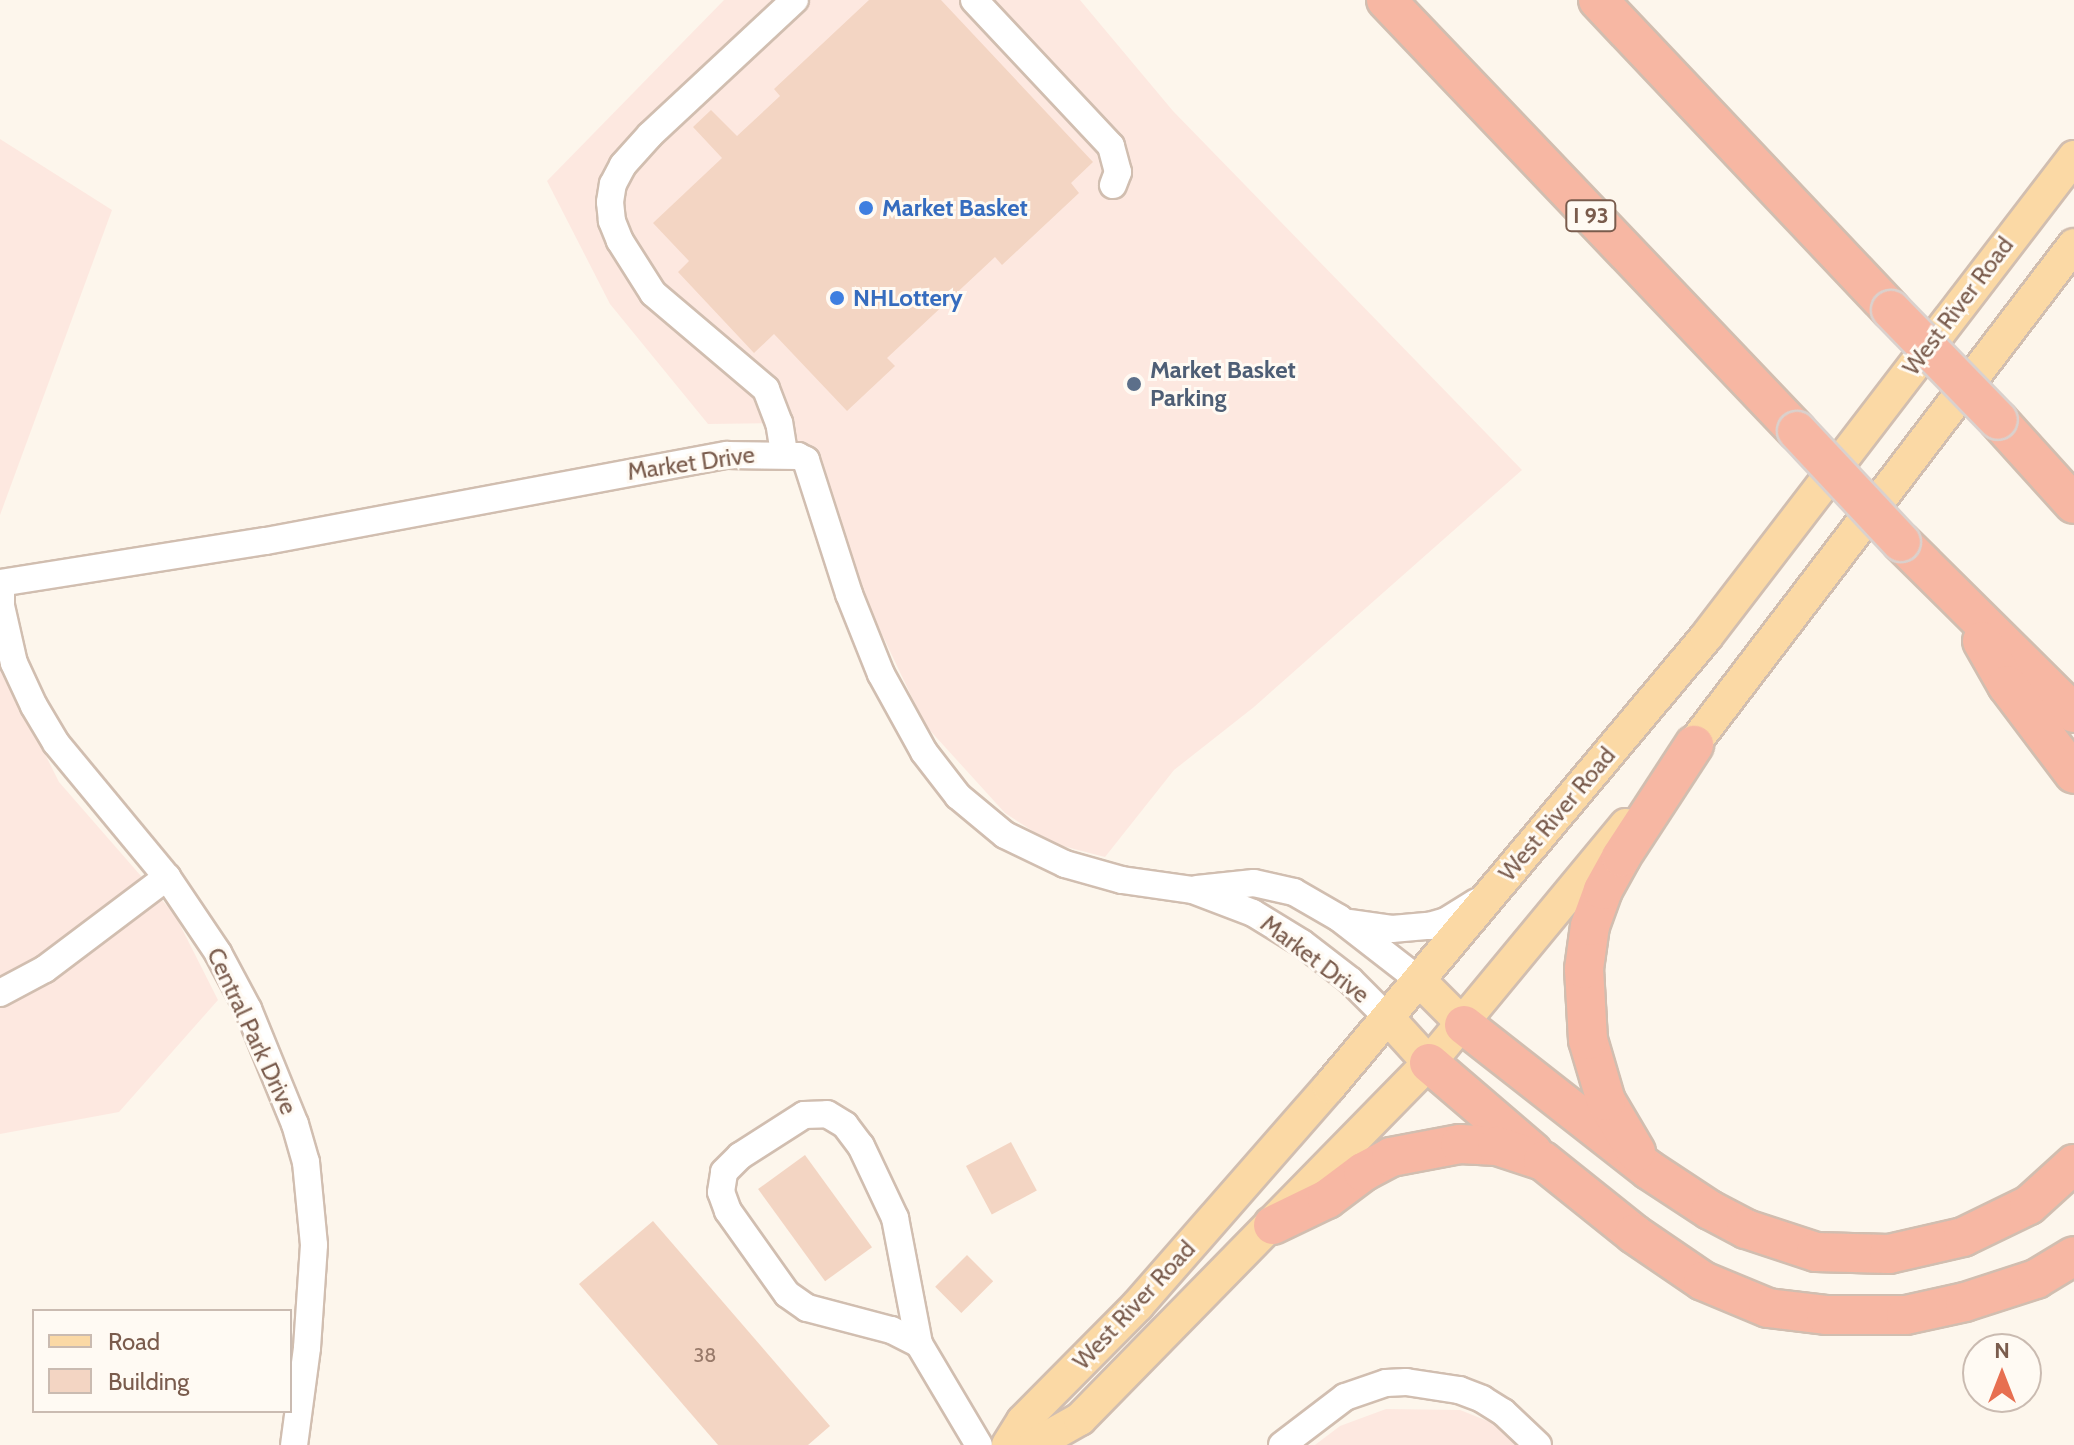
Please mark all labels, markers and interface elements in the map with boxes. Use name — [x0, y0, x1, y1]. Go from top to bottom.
place label: Market Basket — [882, 194, 1028, 222]
road number: I 93 — [1565, 198, 1617, 234]
marker: Market Basket — [857, 199, 875, 217]
street label: West River Road — [1897, 231, 2019, 381]
place label: NHLottery — [853, 284, 963, 312]
marker: NHLottery — [828, 289, 846, 307]
place label: Market Basket Parking — [1150, 356, 1296, 412]
marker: Market Basket Parking — [1125, 375, 1143, 393]
street label: Market Drive — [625, 440, 757, 486]
street label: West River Road — [1493, 741, 1621, 887]
street label: Market Drive — [1255, 909, 1375, 1009]
street label: Central Park Drive — [201, 943, 303, 1119]
street label: West River Road — [1067, 1235, 1201, 1375]
legend — [32, 1309, 292, 1413]
text: Road — [108, 1327, 160, 1356]
north arrow — [1962, 1333, 2042, 1413]
text: N — [1994, 1337, 2010, 1364]
house number: 38 — [694, 1343, 716, 1367]
text: Building — [108, 1367, 189, 1396]

